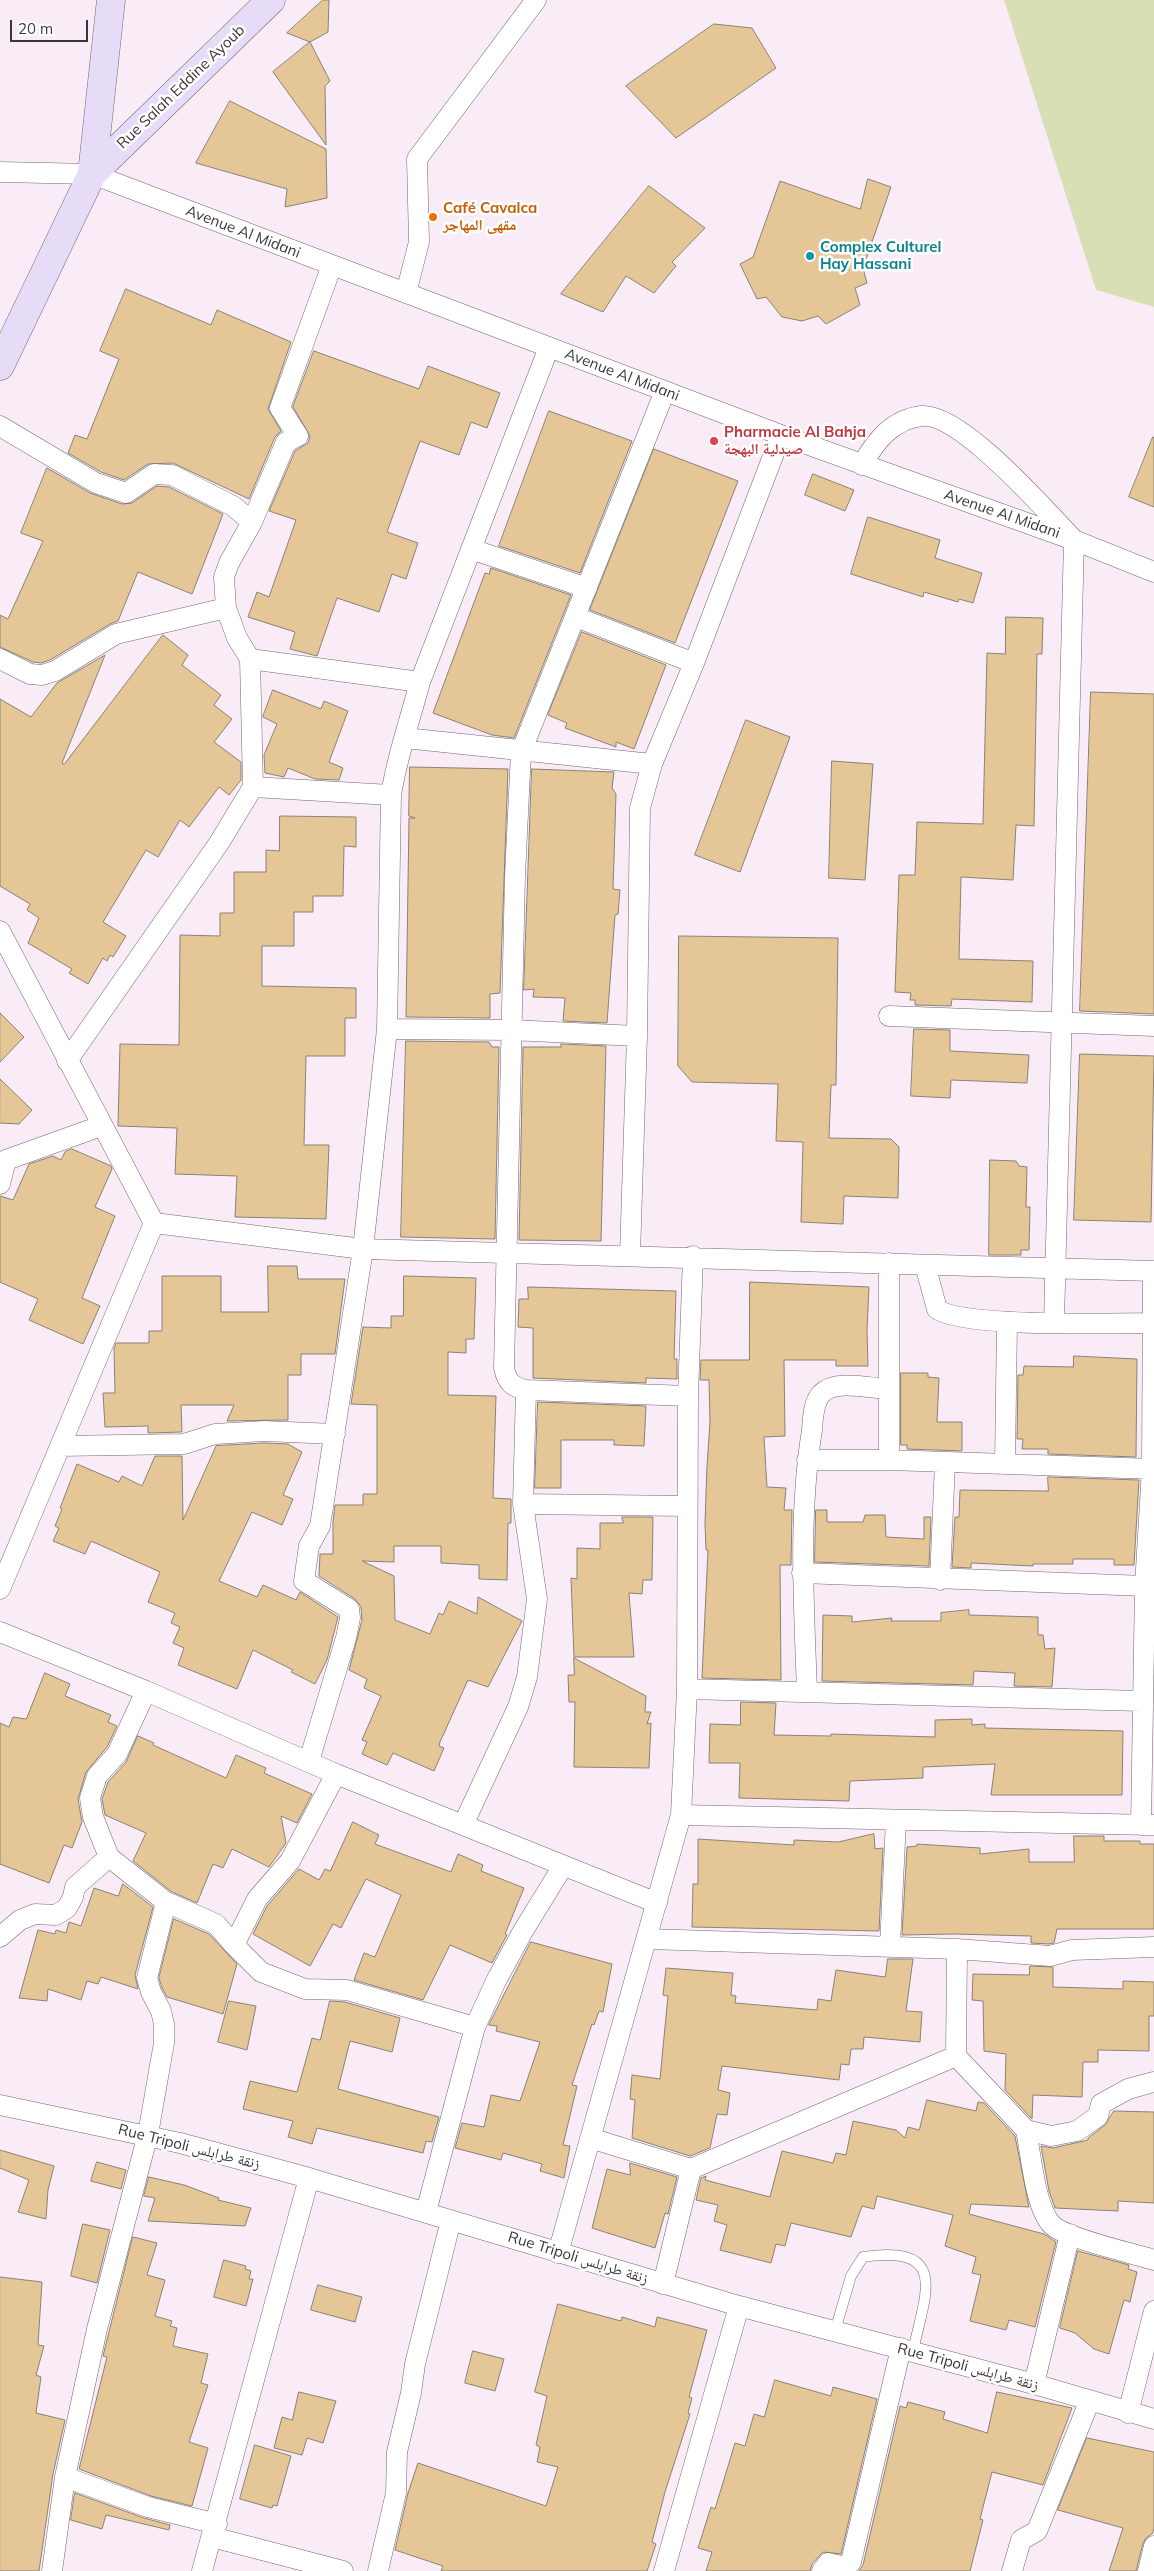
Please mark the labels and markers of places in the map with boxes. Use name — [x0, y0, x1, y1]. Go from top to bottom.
place label: Café Cavalca مقهى المهاجر — [443, 199, 537, 234]
marker: Café Cavalca مقهى المهاجر — [427, 211, 439, 223]
place label: Complex Culturel Hay Hassani — [820, 238, 941, 273]
marker: Complex Culturel Hay Hassani — [804, 250, 816, 262]
place label: Pharmacie Al Bahja صيدلية البهجة — [724, 423, 866, 458]
marker: Pharmacie Al Bahja صيدلية البهجة — [708, 435, 720, 447]

